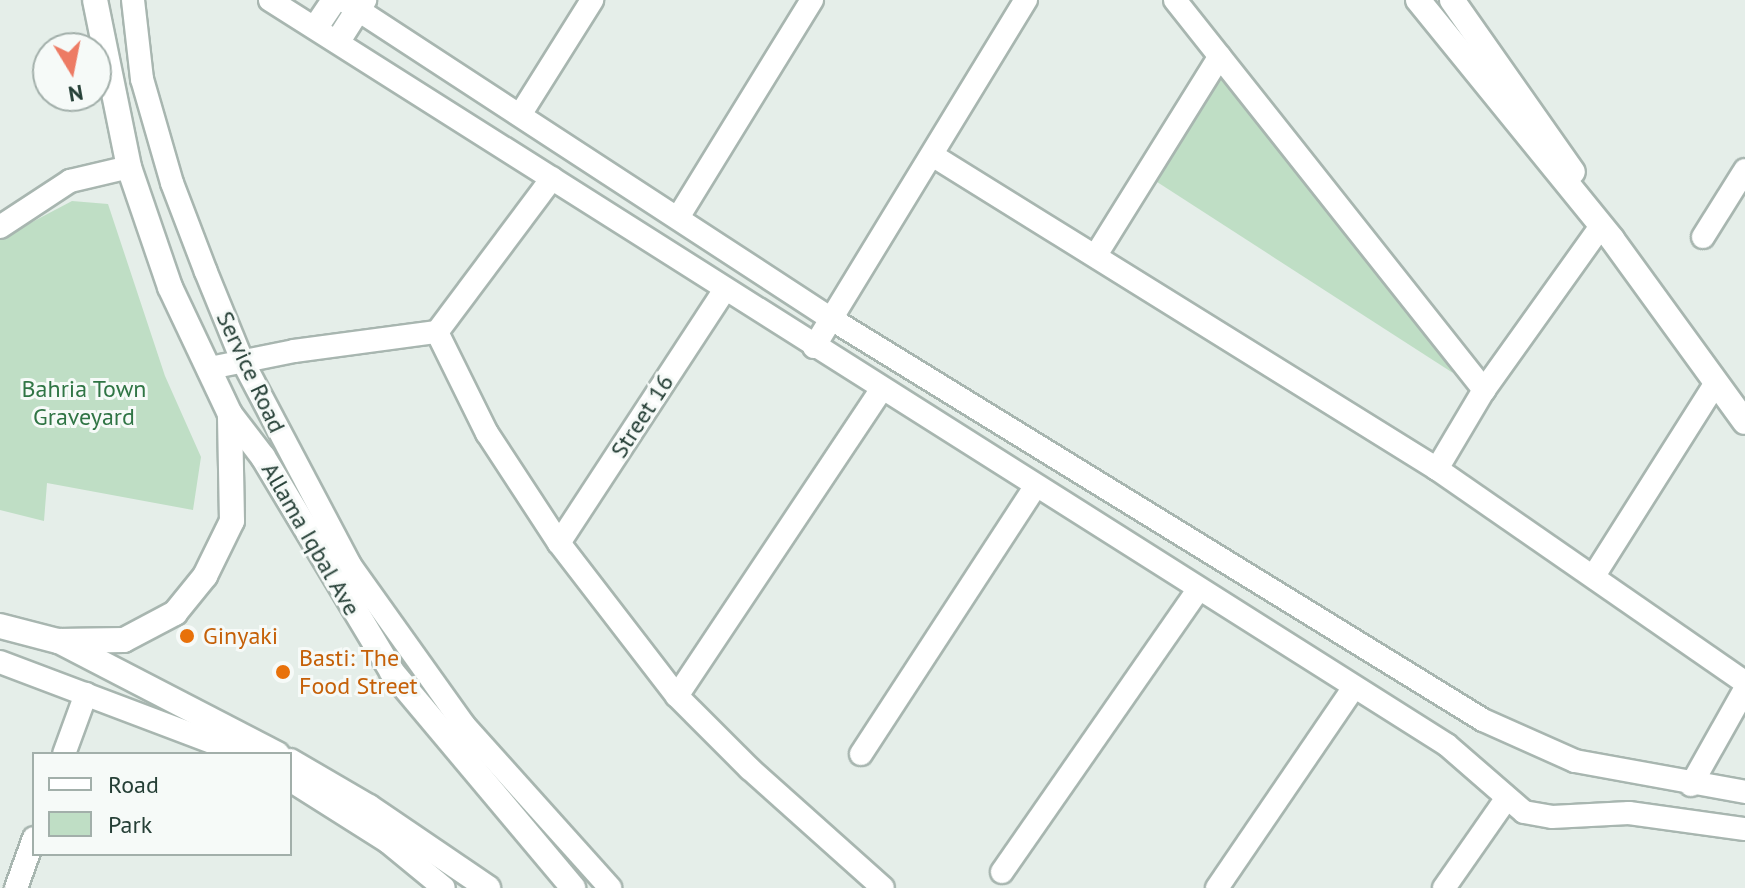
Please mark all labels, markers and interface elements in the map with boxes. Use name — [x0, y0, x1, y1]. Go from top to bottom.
north arrow — [32, 32, 112, 112]
text: N — [66, 79, 85, 109]
street label: Service Road — [210, 307, 292, 437]
street label: Street 16 — [604, 369, 680, 463]
park label: Bahria Town Graveyard — [21, 375, 147, 431]
street label: Allama Iqbal Ave — [255, 457, 367, 621]
place label: Ginyaki — [203, 622, 278, 650]
marker: Ginyaki — [178, 627, 196, 645]
place label: Basti: The Food Street — [299, 644, 418, 700]
marker: Basti: The Food Street — [274, 663, 292, 681]
legend — [32, 752, 292, 856]
text: Road — [108, 769, 159, 800]
text: Park — [108, 809, 152, 840]

